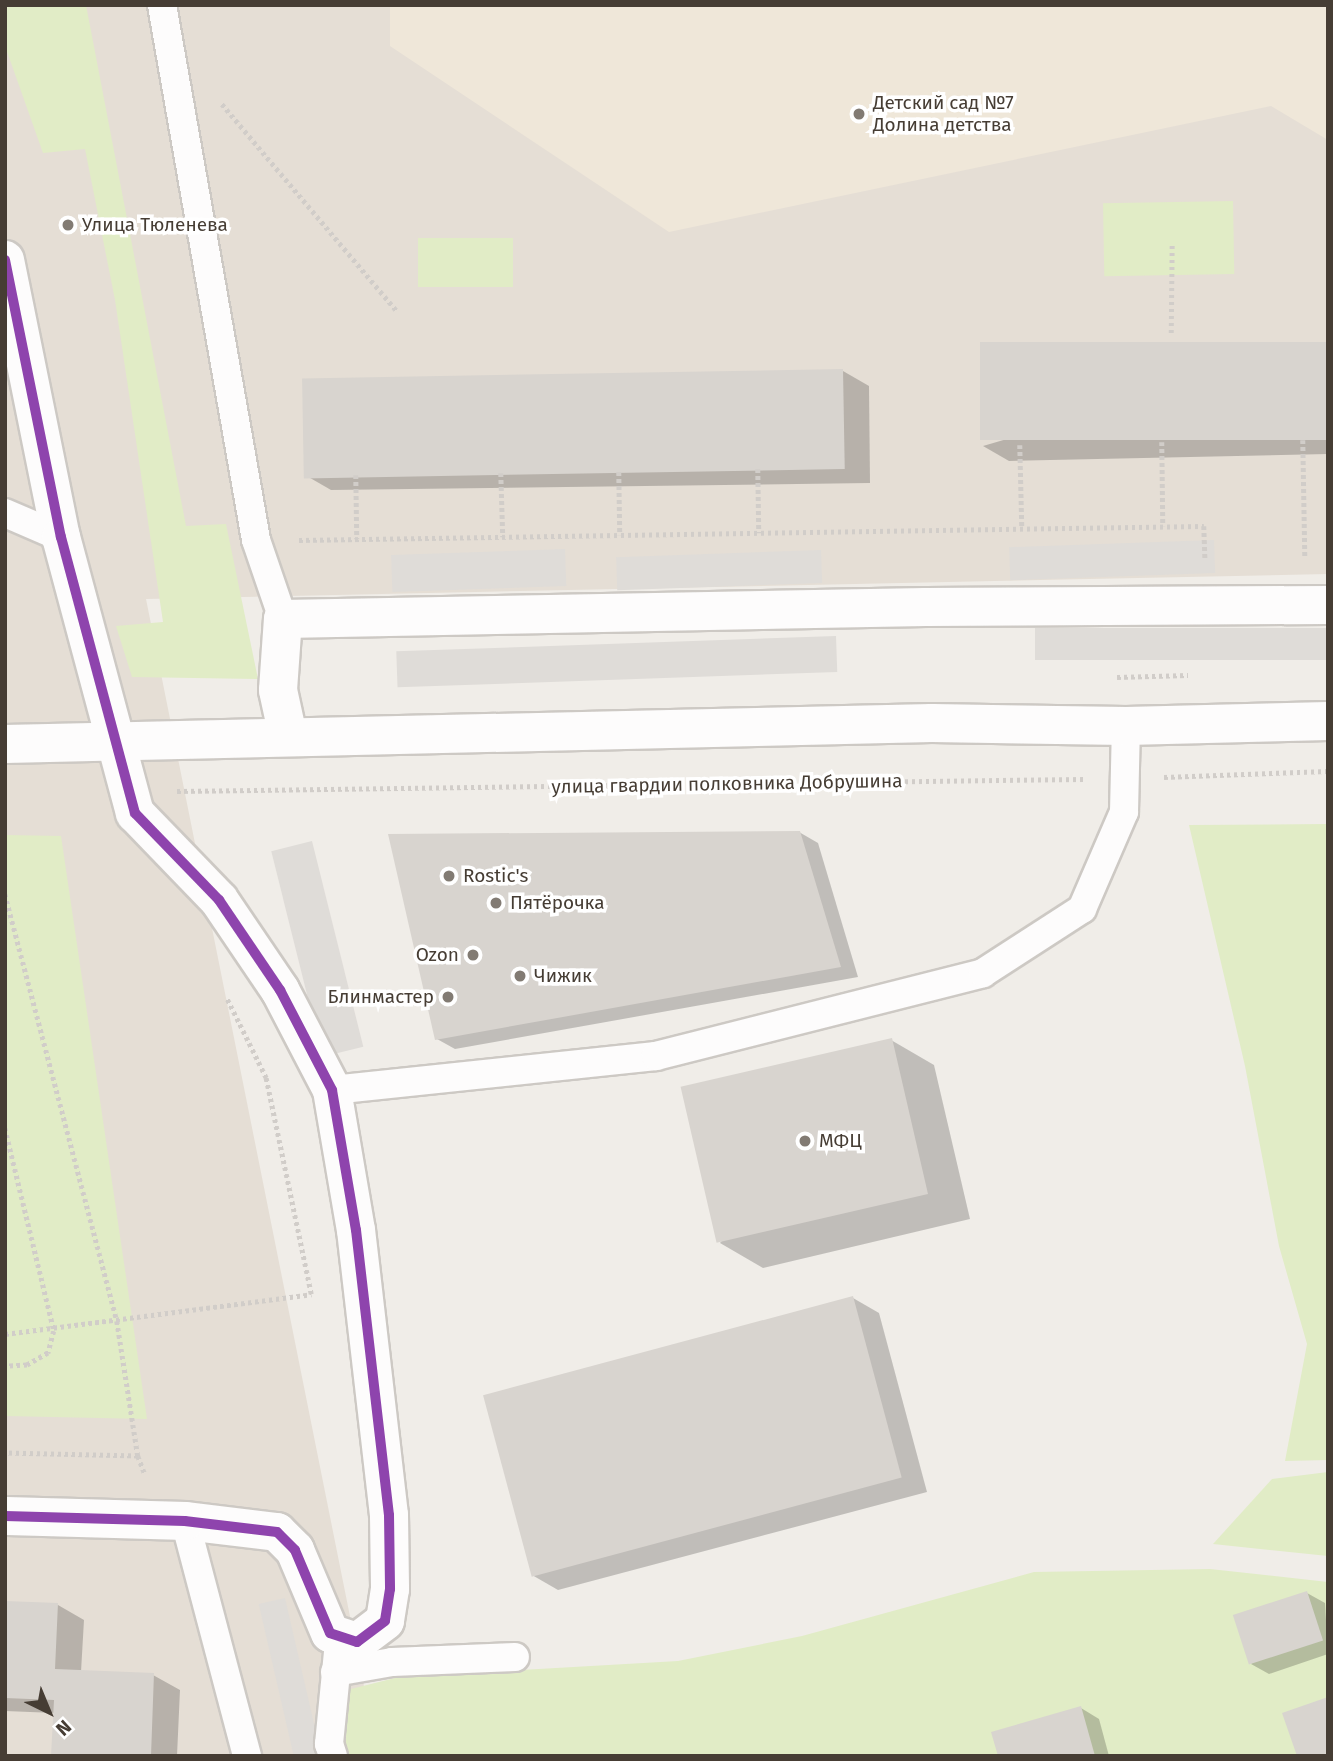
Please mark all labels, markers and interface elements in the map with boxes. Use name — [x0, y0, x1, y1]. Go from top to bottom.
place label: Детский сад №7 Долина детства — [873, 92, 1014, 136]
marker: Детский сад №7 Долина детства — [851, 106, 867, 122]
place label: Улица Тюленева — [82, 214, 228, 236]
marker: Улица Тюленева — [60, 217, 76, 233]
street label: улица гвардии полковника Добрушина — [551, 770, 903, 798]
place label: Rostic's — [463, 865, 528, 887]
marker: Rostic's — [441, 868, 457, 884]
place label: Пятёрочка — [510, 892, 605, 914]
marker: Пятёрочка — [488, 895, 504, 911]
place label: Ozon — [416, 944, 459, 966]
marker: Ozon — [465, 947, 481, 963]
place label: Чижик — [534, 965, 592, 987]
marker: Чижик — [512, 968, 528, 984]
place label: Блинмастер — [328, 986, 434, 1008]
marker: Блинмастер — [440, 989, 456, 1005]
place label: МФЦ — [819, 1130, 862, 1152]
marker: МФЦ — [797, 1133, 813, 1149]
north arrow — [14, 1677, 84, 1747]
text: N — [51, 1715, 76, 1740]

